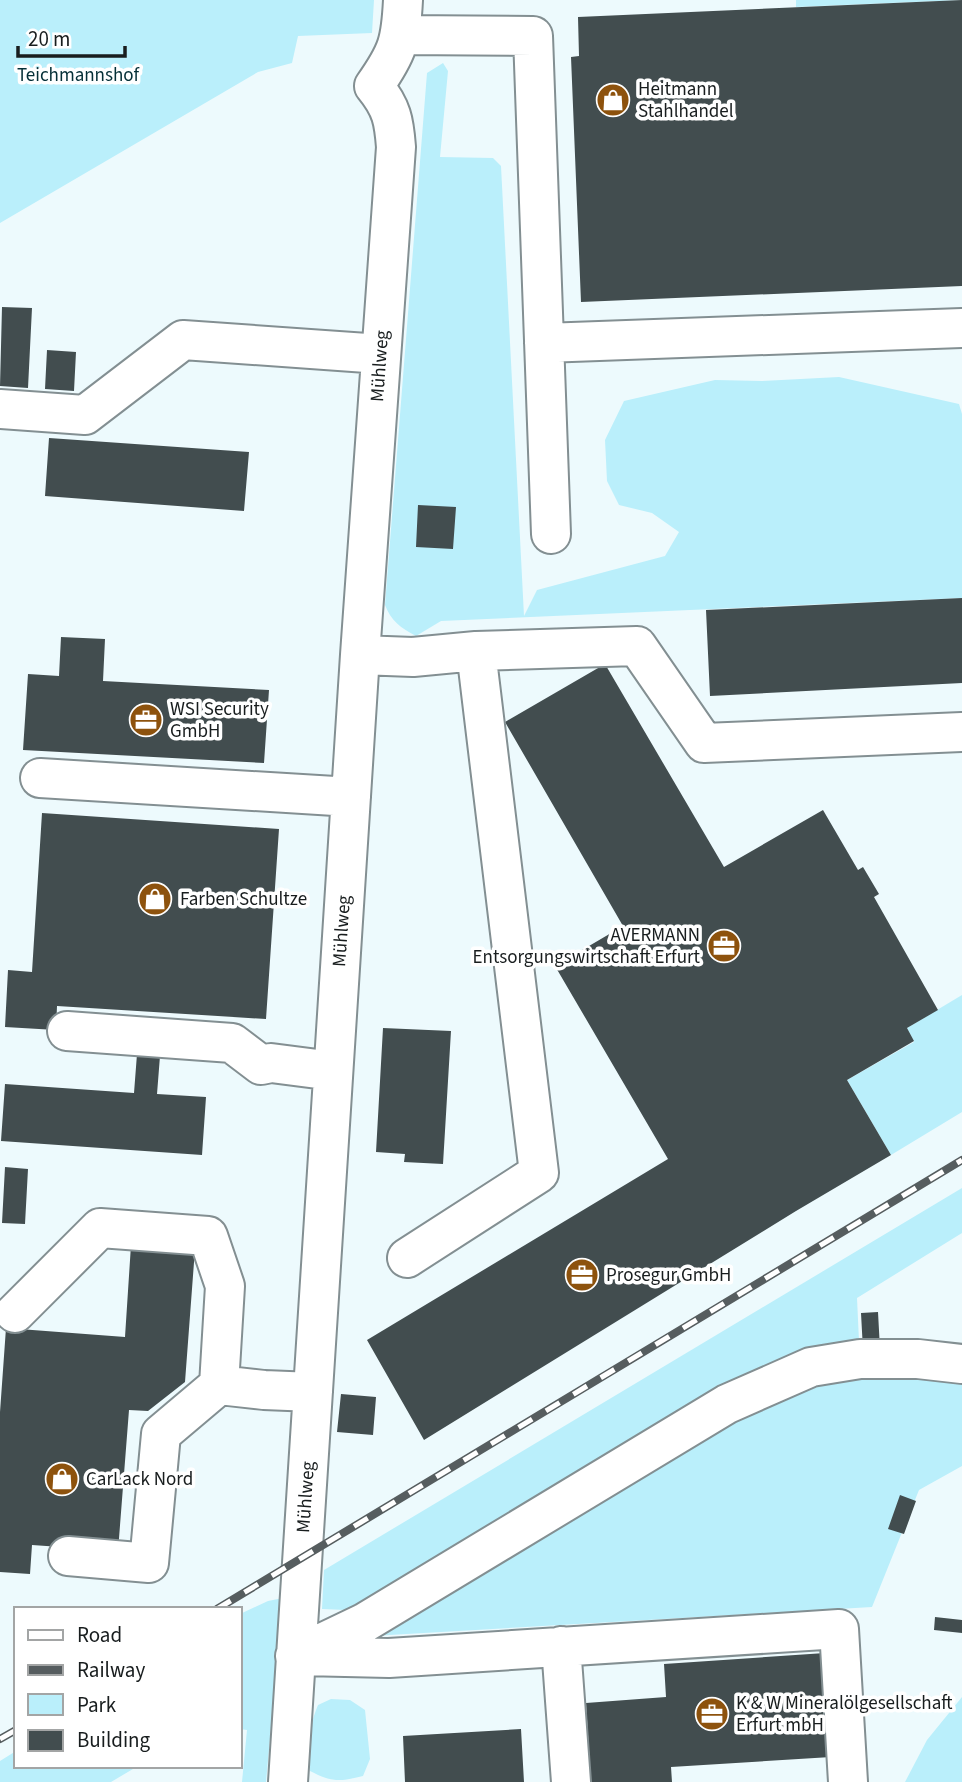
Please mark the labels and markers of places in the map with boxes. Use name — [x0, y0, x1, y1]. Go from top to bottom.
place label: Heitmann Stahlhandel — [638, 76, 734, 125]
shop icon: Heitmann Stahlhandel — [594, 81, 632, 119]
place label: WSI Security GmbH — [170, 696, 269, 745]
office icon: WSI Security GmbH — [127, 701, 165, 739]
shop icon: Farben Schultze — [136, 880, 174, 918]
place label: Farben Schultze — [180, 886, 307, 913]
place label: AVERMANN Entsorgungswirtschaft Erfurt — [473, 922, 701, 971]
office icon: AVERMANN Entsorgungswirtschaft Erfurt — [705, 927, 743, 965]
office icon: Prosegur GmbH — [563, 1256, 601, 1294]
place label: Prosegur GmbH — [606, 1262, 731, 1289]
shop icon: CarLack Nord — [43, 1460, 81, 1498]
place label: CarLack Nord — [86, 1466, 193, 1493]
place label: K & W Mineralölgesellschaft Erfurt mbH — [736, 1690, 953, 1739]
office icon: K & W Mineralölgesellschaft Erfurt mbH — [693, 1695, 731, 1733]

